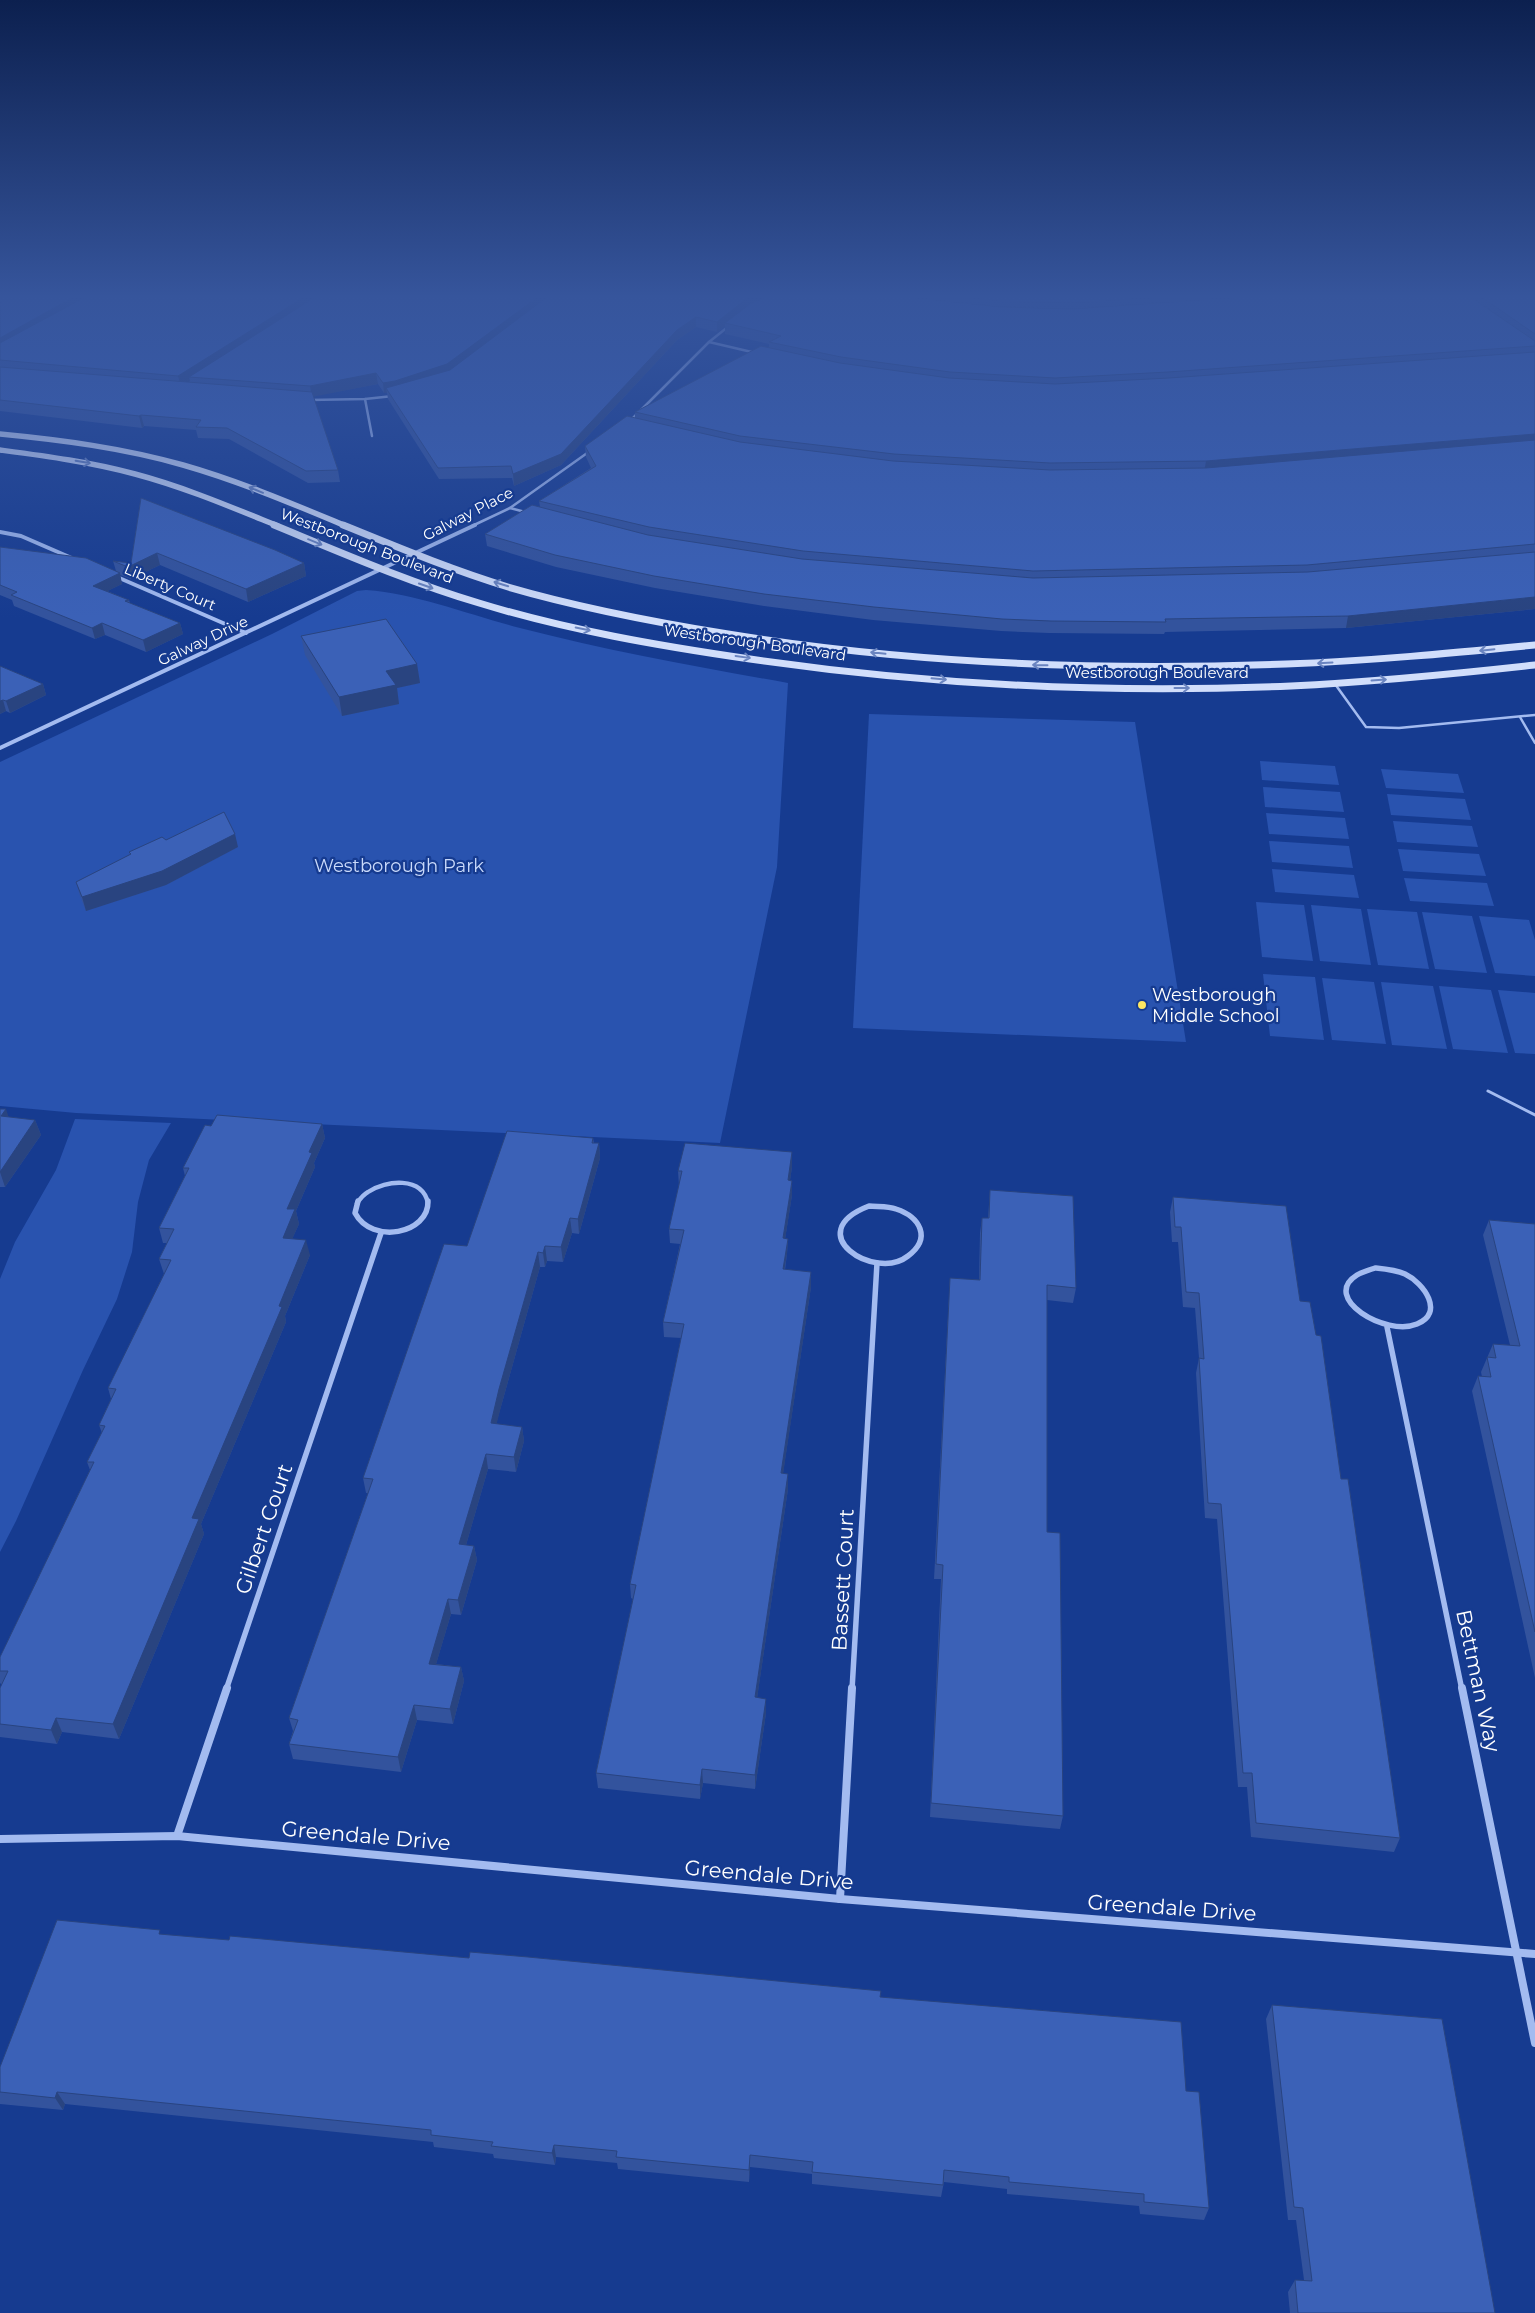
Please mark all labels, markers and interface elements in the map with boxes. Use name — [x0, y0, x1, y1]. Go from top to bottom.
one-way arrow — [74, 458, 90, 468]
street label: Galway Place — [419, 483, 516, 544]
one-way arrow — [249, 485, 265, 494]
street label: Westborough Boulevard — [278, 504, 456, 587]
one-way arrow — [308, 539, 323, 548]
street label: Liberty Court — [121, 559, 219, 614]
one-way arrow — [493, 579, 509, 589]
one-way arrow — [418, 582, 433, 591]
street label: Galway Drive — [155, 611, 251, 670]
street label: Westborough Boulevard — [663, 620, 847, 665]
one-way arrow — [574, 624, 590, 634]
one-way arrow — [1479, 645, 1495, 655]
one-way arrow — [870, 649, 886, 658]
one-way arrow — [734, 652, 750, 662]
one-way arrow — [1317, 659, 1333, 668]
one-way arrow — [1032, 660, 1048, 670]
street label: Westborough Boulevard — [1065, 663, 1249, 682]
one-way arrow — [931, 675, 947, 684]
one-way arrow — [1371, 676, 1387, 685]
one-way arrow — [1174, 683, 1190, 693]
park label: Westborough Park — [314, 855, 484, 877]
place label: Westborough Middle School — [1152, 984, 1280, 1027]
marker: Westborough Middle School — [1136, 999, 1148, 1011]
street label: Gilbert Court — [230, 1460, 298, 1597]
street label: Bassett Court — [826, 1508, 859, 1652]
street label: Bettman Way — [1451, 1607, 1506, 1755]
street label: Greendale Drive — [281, 1816, 452, 1855]
street label: Greendale Drive — [684, 1855, 855, 1894]
street label: Greendale Drive — [1087, 1889, 1257, 1926]

